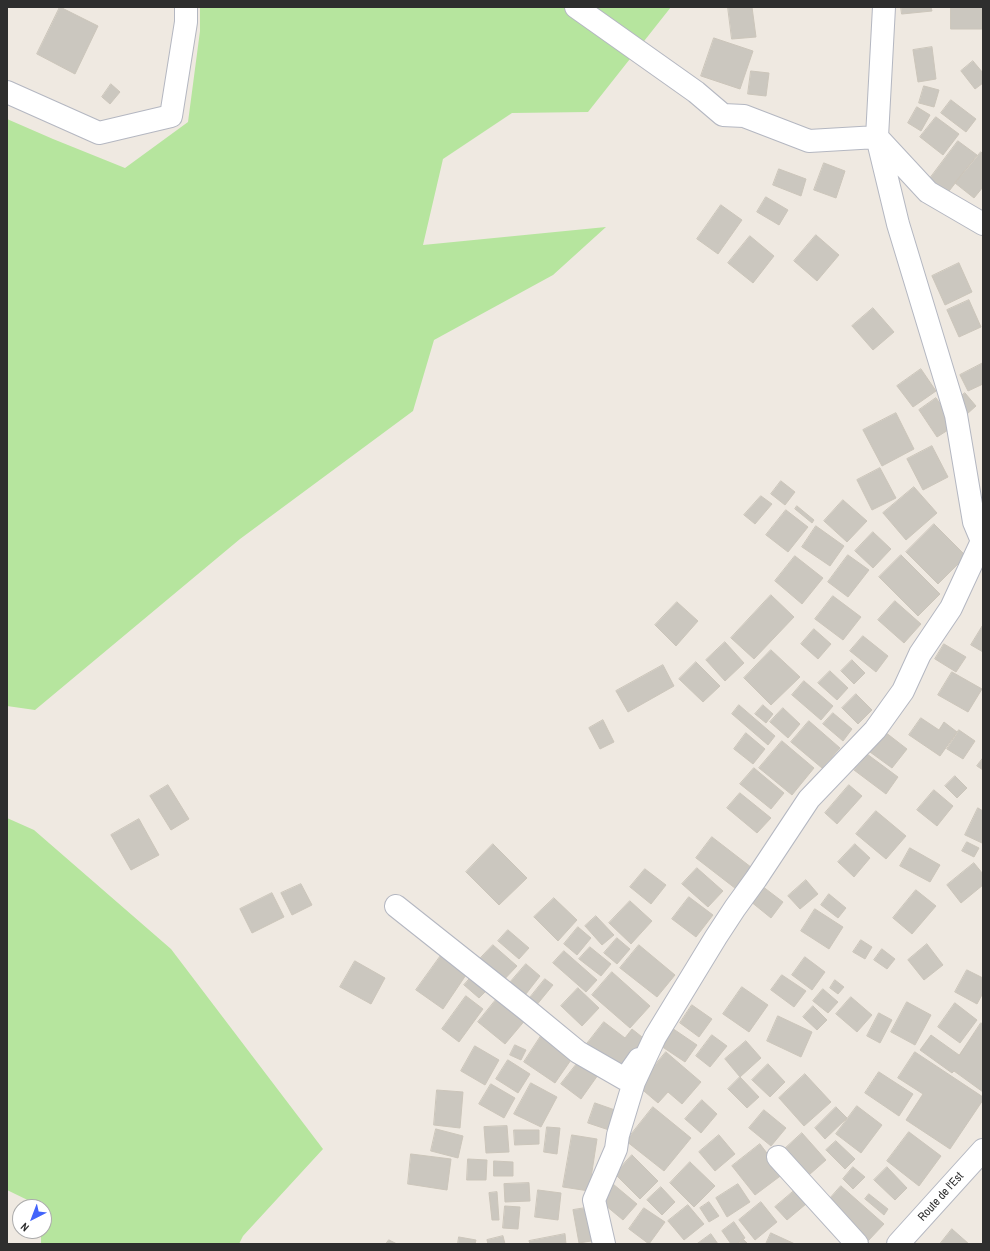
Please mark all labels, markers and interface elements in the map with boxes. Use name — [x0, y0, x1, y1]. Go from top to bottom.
street label: Route de l'Est — [915, 1170, 967, 1224]
north arrow — [12, 1199, 52, 1239]
text: N — [18, 1220, 32, 1235]

